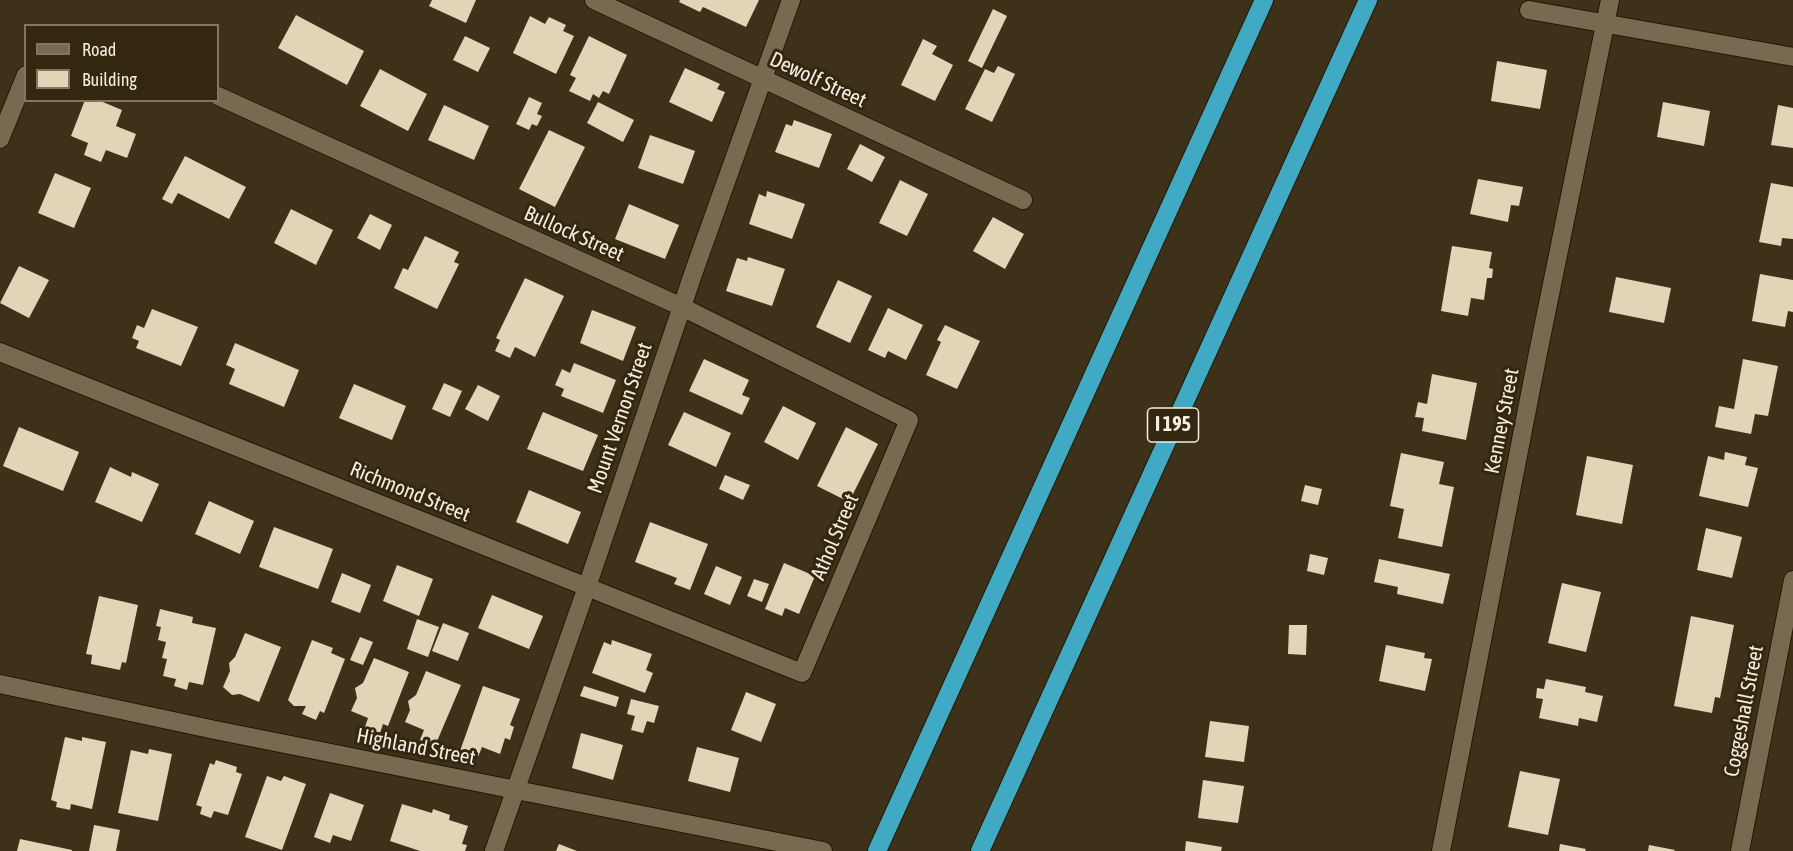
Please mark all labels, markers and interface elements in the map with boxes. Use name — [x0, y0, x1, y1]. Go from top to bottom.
legend — [24, 24, 219, 102]
text: Road — [82, 39, 116, 60]
street label: Dewolf Street — [766, 47, 870, 113]
text: Building — [82, 69, 137, 90]
street label: Bullock Street — [520, 201, 628, 267]
street label: Mount Vernon Street — [582, 339, 658, 497]
street label: Kenney Street — [1479, 366, 1525, 476]
road number: I 195 — [1148, 408, 1198, 442]
street label: Richmond Street — [346, 456, 474, 528]
street label: Athol Street — [806, 490, 864, 584]
street label: Coggeshall Street — [1719, 643, 1769, 779]
street label: Highland Street — [354, 723, 478, 771]

